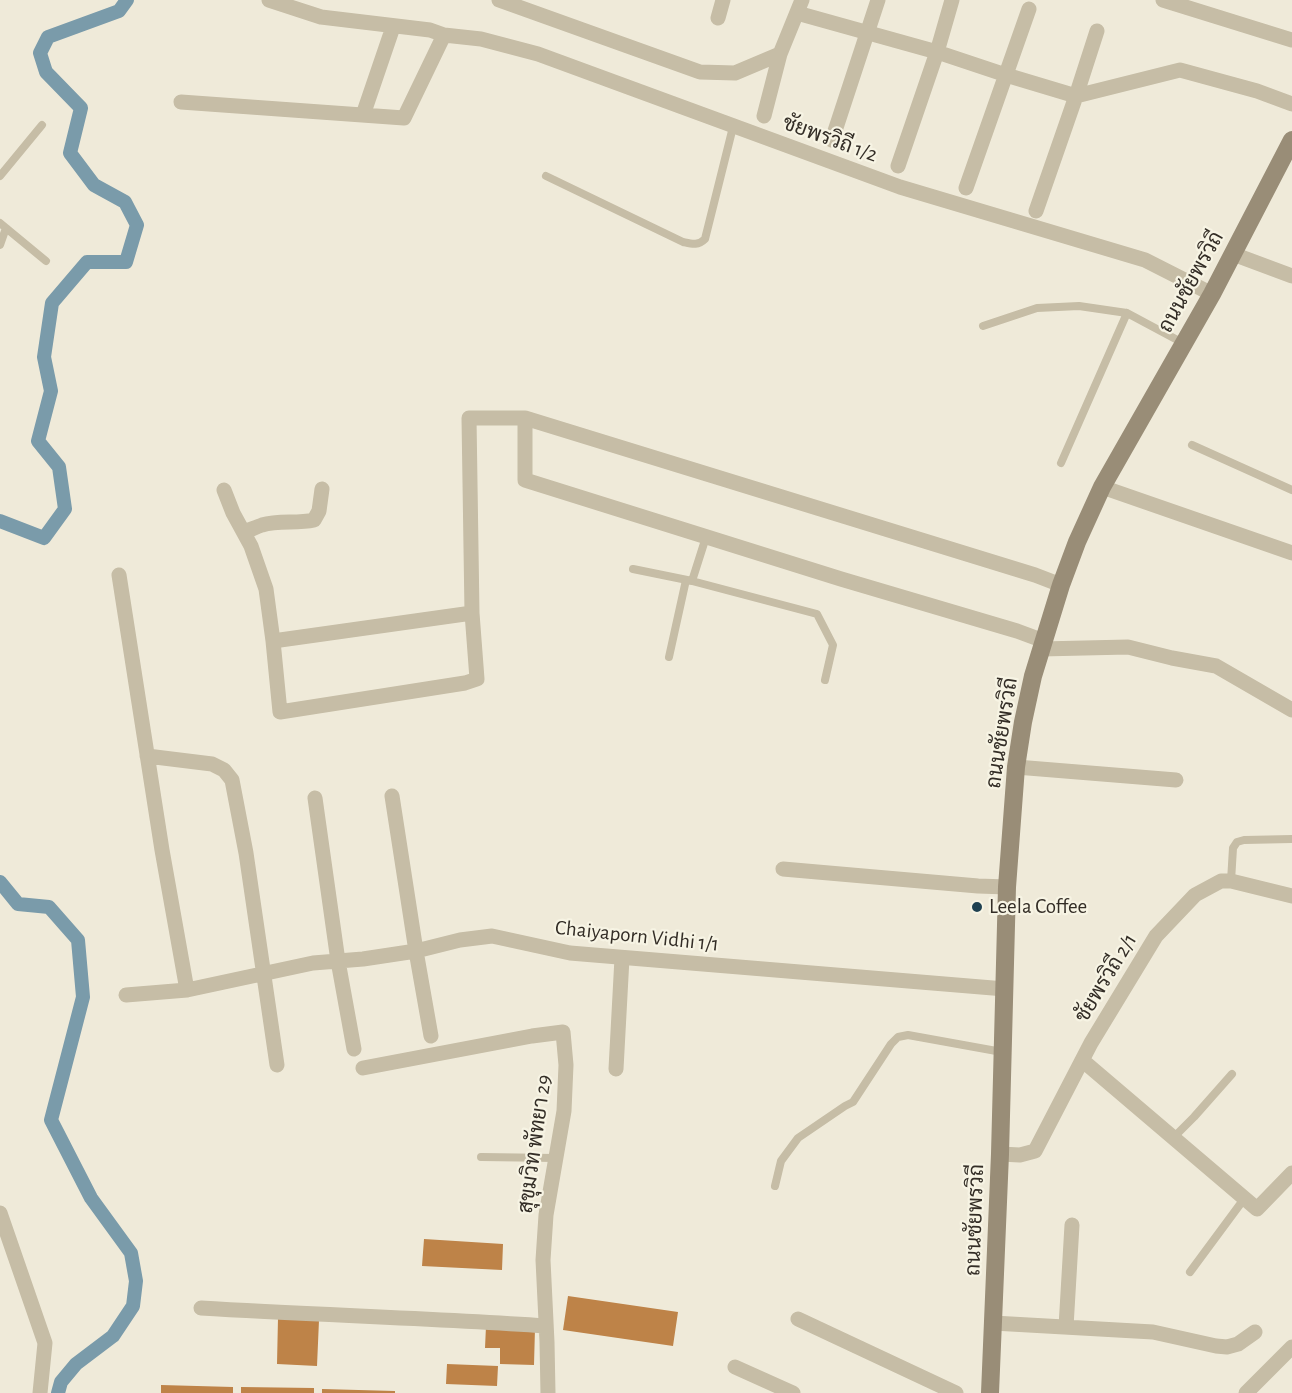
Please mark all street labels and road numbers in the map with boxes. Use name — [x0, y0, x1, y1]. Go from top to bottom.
street label: ชัยพรวิถี 1/2 — [779, 110, 881, 168]
street label: ถนนชัยพรวิถี — [1153, 227, 1229, 337]
street label: ถนนชัยพรวิถี — [981, 676, 1023, 790]
street label: Chaiyaporn Vidhi 1/1 — [554, 915, 720, 957]
street label: ชัยพรวิถี 2/1 — [1070, 929, 1142, 1027]
street label: สุขุมวิท พัทยา 29 — [513, 1073, 557, 1215]
street label: ถนนชัยพรวิถี — [960, 1164, 990, 1276]

